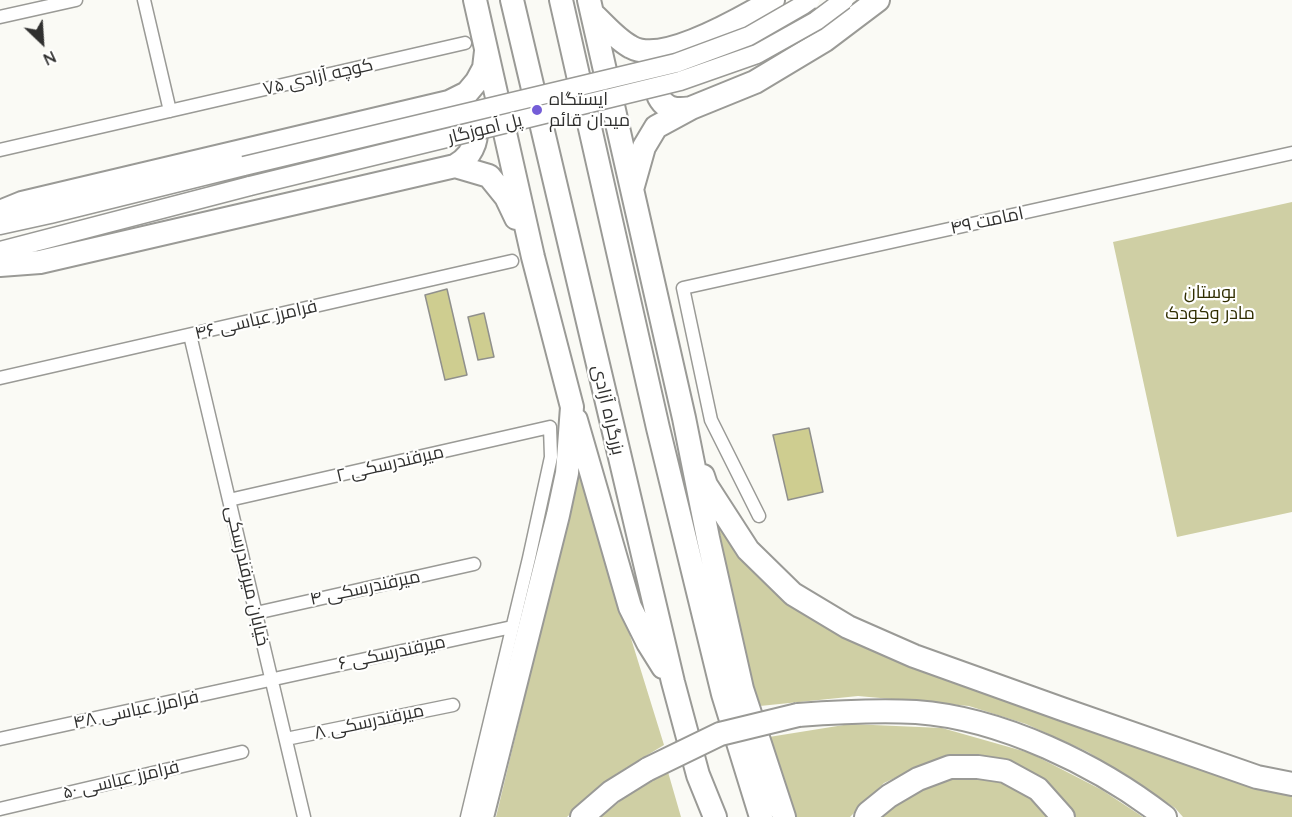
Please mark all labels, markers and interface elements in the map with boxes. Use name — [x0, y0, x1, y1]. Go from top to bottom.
north arrow — [12, 12, 72, 72]
text: N — [40, 47, 59, 70]
street label: کوچه آزادی ۷۵ — [261, 54, 375, 100]
place label: ایستگاه میدان قائم — [549, 89, 630, 132]
marker: ایستگاه میدان قائم — [530, 103, 544, 117]
street label: پل آموزگار — [446, 109, 524, 149]
street label: امامت ۴۹ — [948, 203, 1026, 239]
park label: بوستان مادر وکودک — [1165, 282, 1255, 324]
street label: فرامرز عباسی ۴۶ — [193, 295, 319, 345]
street label: بزرگراه آزادی — [587, 363, 629, 457]
street label: میرفندرسکی ۲ — [334, 441, 446, 487]
street label: خیابان میرفندرسکی — [220, 504, 274, 648]
street label: میرفندرسکی ۴ — [308, 566, 422, 610]
street label: میرفندرسکی ۶ — [336, 631, 448, 675]
street label: فرامرز عباسی ۴۸ — [71, 686, 201, 734]
street label: میرفندرسکی ۸ — [312, 700, 426, 744]
street label: فرامرز عباسی ۵۰ — [61, 756, 181, 804]

